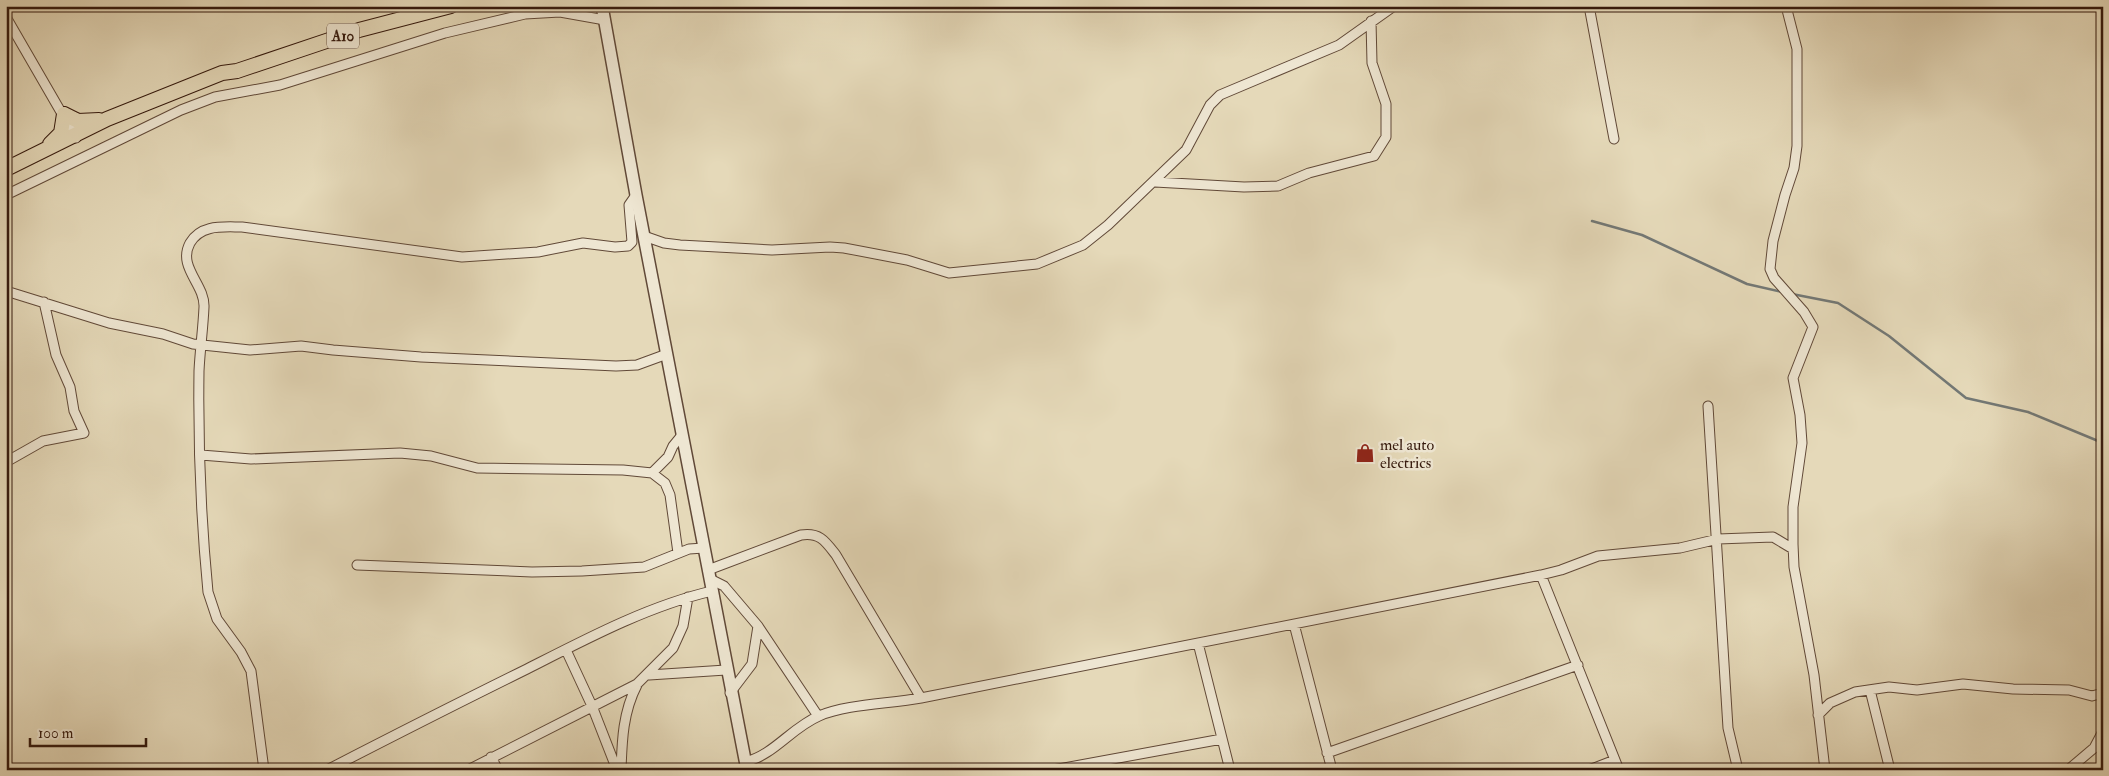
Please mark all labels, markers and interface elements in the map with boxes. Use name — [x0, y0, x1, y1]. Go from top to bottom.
road number: A10 — [327, 24, 359, 48]
place label: mel auto electrics — [1380, 435, 1434, 473]
shop icon: mel auto electrics — [1354, 442, 1376, 464]
scale bar — [30, 716, 146, 748]
text: 100 m — [38, 724, 74, 743]

